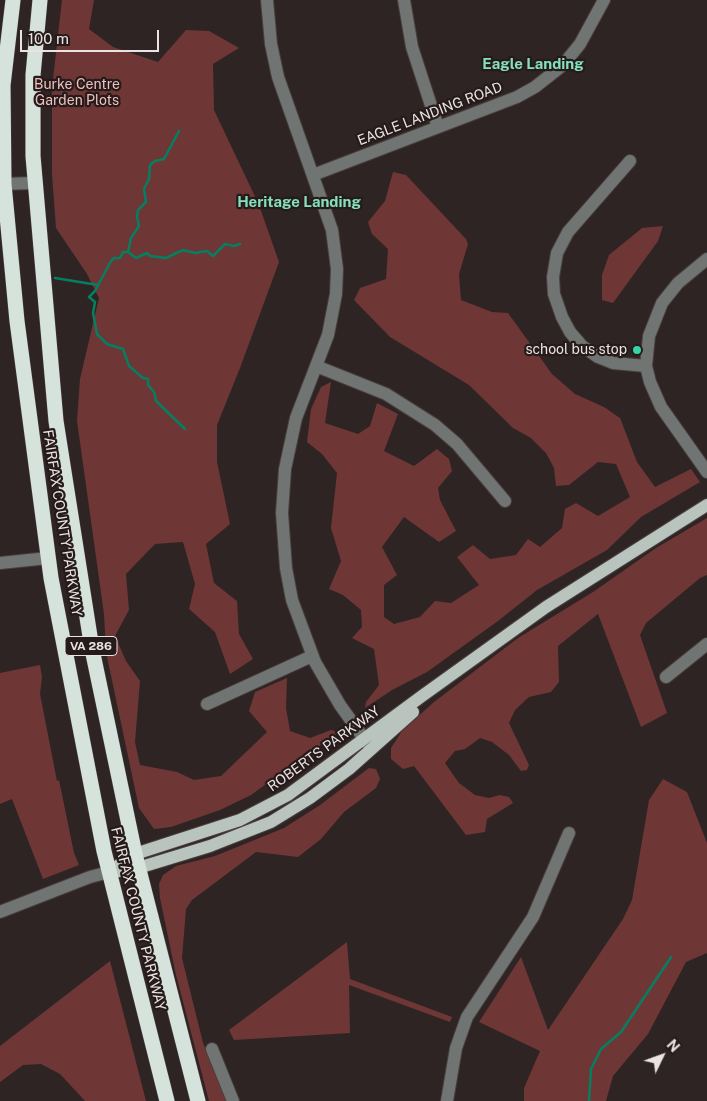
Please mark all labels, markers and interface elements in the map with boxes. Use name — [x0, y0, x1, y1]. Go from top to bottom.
scale bar — [22, 20, 161, 52]
text: 100 m — [28, 30, 69, 47]
district label: Eagle Landing — [482, 55, 584, 73]
park label: Burke Centre Garden Plots — [34, 77, 120, 110]
street label: EAGLE LANDING ROAD — [355, 79, 505, 149]
district label: Heritage Landing — [237, 193, 361, 211]
place label: school bus stop — [525, 342, 627, 358]
marker: school bus stop — [631, 344, 643, 356]
street label: FAIRFAX COUNTY PARKWAY — [39, 428, 85, 618]
road number: VA 286 — [65, 636, 117, 656]
street label: ROBERTS PARKWAY — [265, 703, 383, 795]
street label: FAIRFAX COUNTY PARKWAY — [107, 825, 169, 1013]
north arrow — [637, 1031, 687, 1081]
text: N — [664, 1037, 683, 1055]

